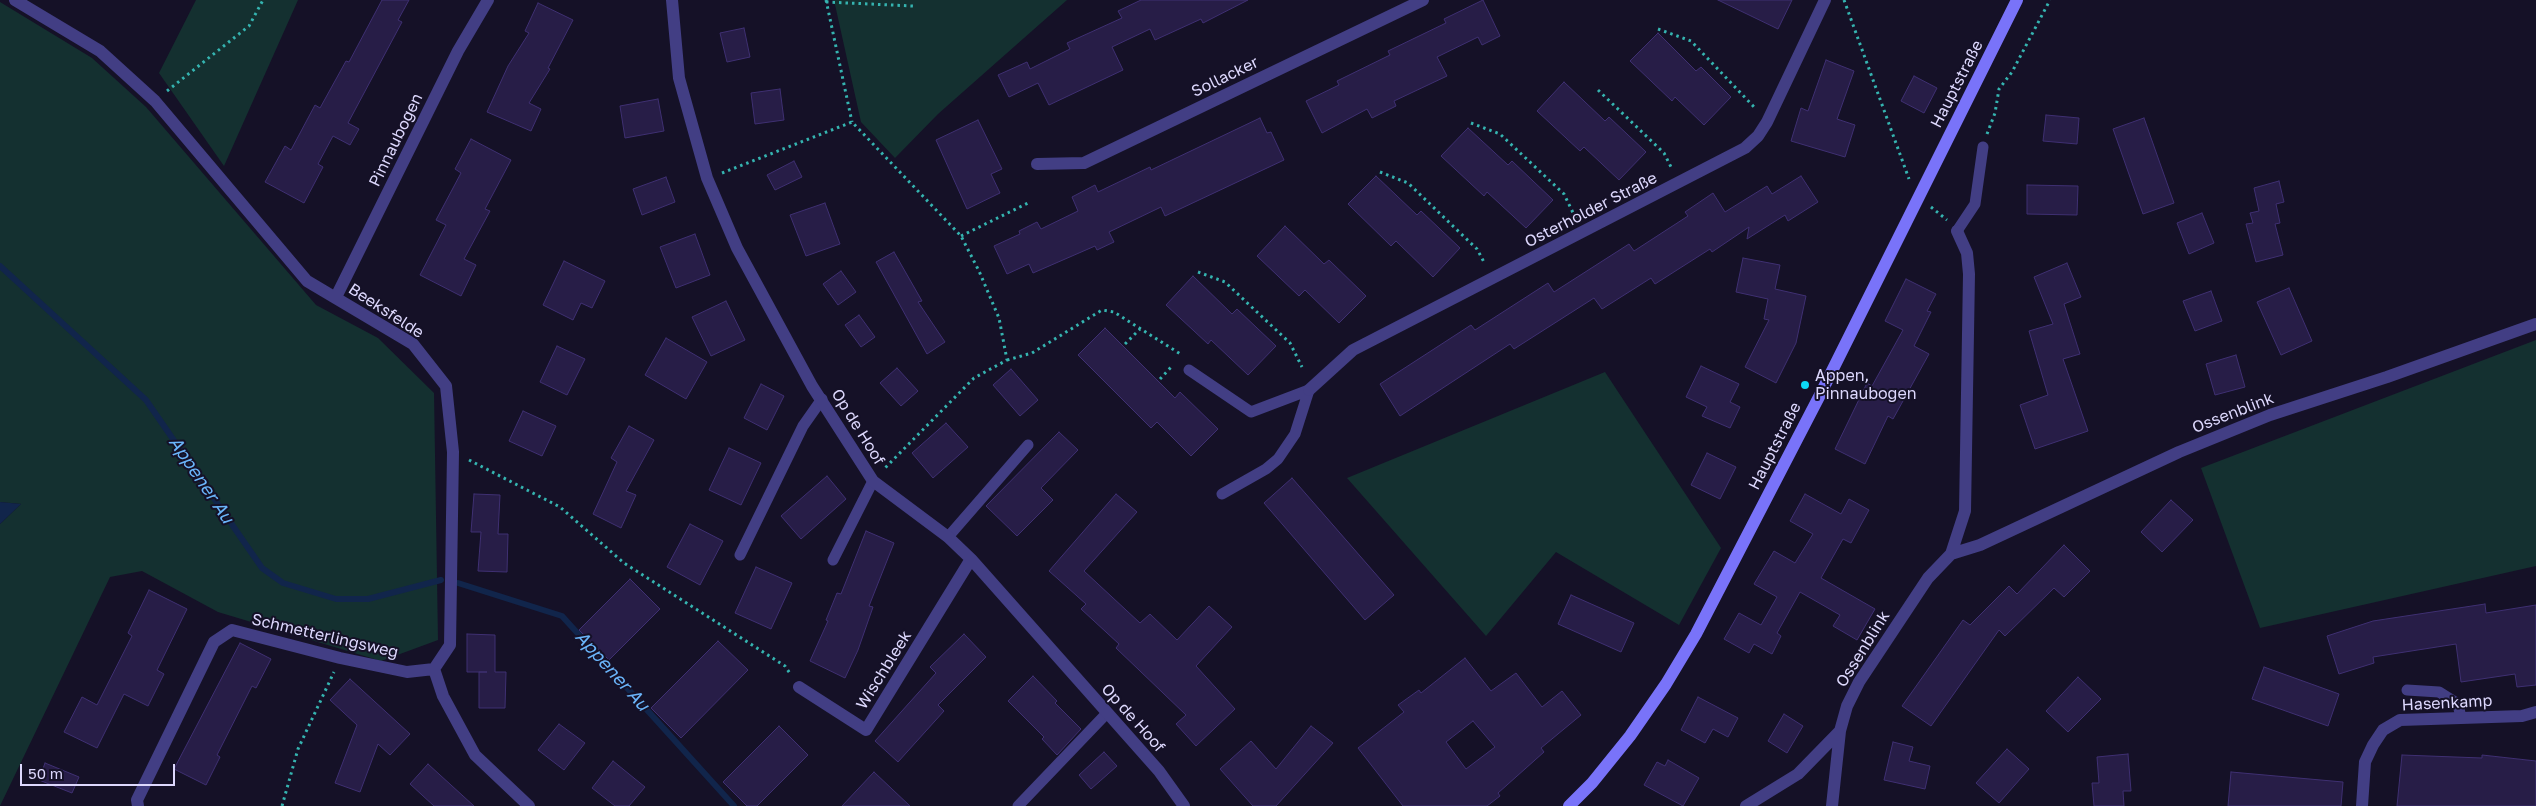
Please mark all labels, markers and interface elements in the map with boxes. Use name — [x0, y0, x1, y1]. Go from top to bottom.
street label: Hauptstraße — [1927, 37, 1987, 131]
street label: Sollacker — [1188, 53, 1262, 101]
street label: Pinnaubogen — [365, 90, 427, 190]
street label: Osterholder Straße — [1522, 168, 1660, 252]
street label: Beeksfelde — [345, 280, 427, 342]
place label: Appen, Pinnaubogen — [1815, 366, 1917, 404]
marker: Appen, Pinnaubogen — [1799, 379, 1811, 391]
street label: Op de Hoof — [827, 386, 889, 468]
street label: Ossenblink — [2189, 389, 2277, 437]
street label: Hauptstraße — [1745, 399, 1805, 493]
water label: Appener Au — [164, 432, 238, 528]
street label: Ossenblink — [1832, 607, 1894, 691]
street label: Schmetterlingsweg — [250, 610, 400, 662]
water label: Appener Au — [570, 627, 654, 715]
street label: Wischbleek — [852, 627, 916, 713]
street label: Op de Hoof — [1097, 680, 1169, 756]
street label: Hasenkamp — [2401, 691, 2493, 715]
scale bar — [22, 754, 178, 786]
text: 50 m — [28, 764, 63, 782]

